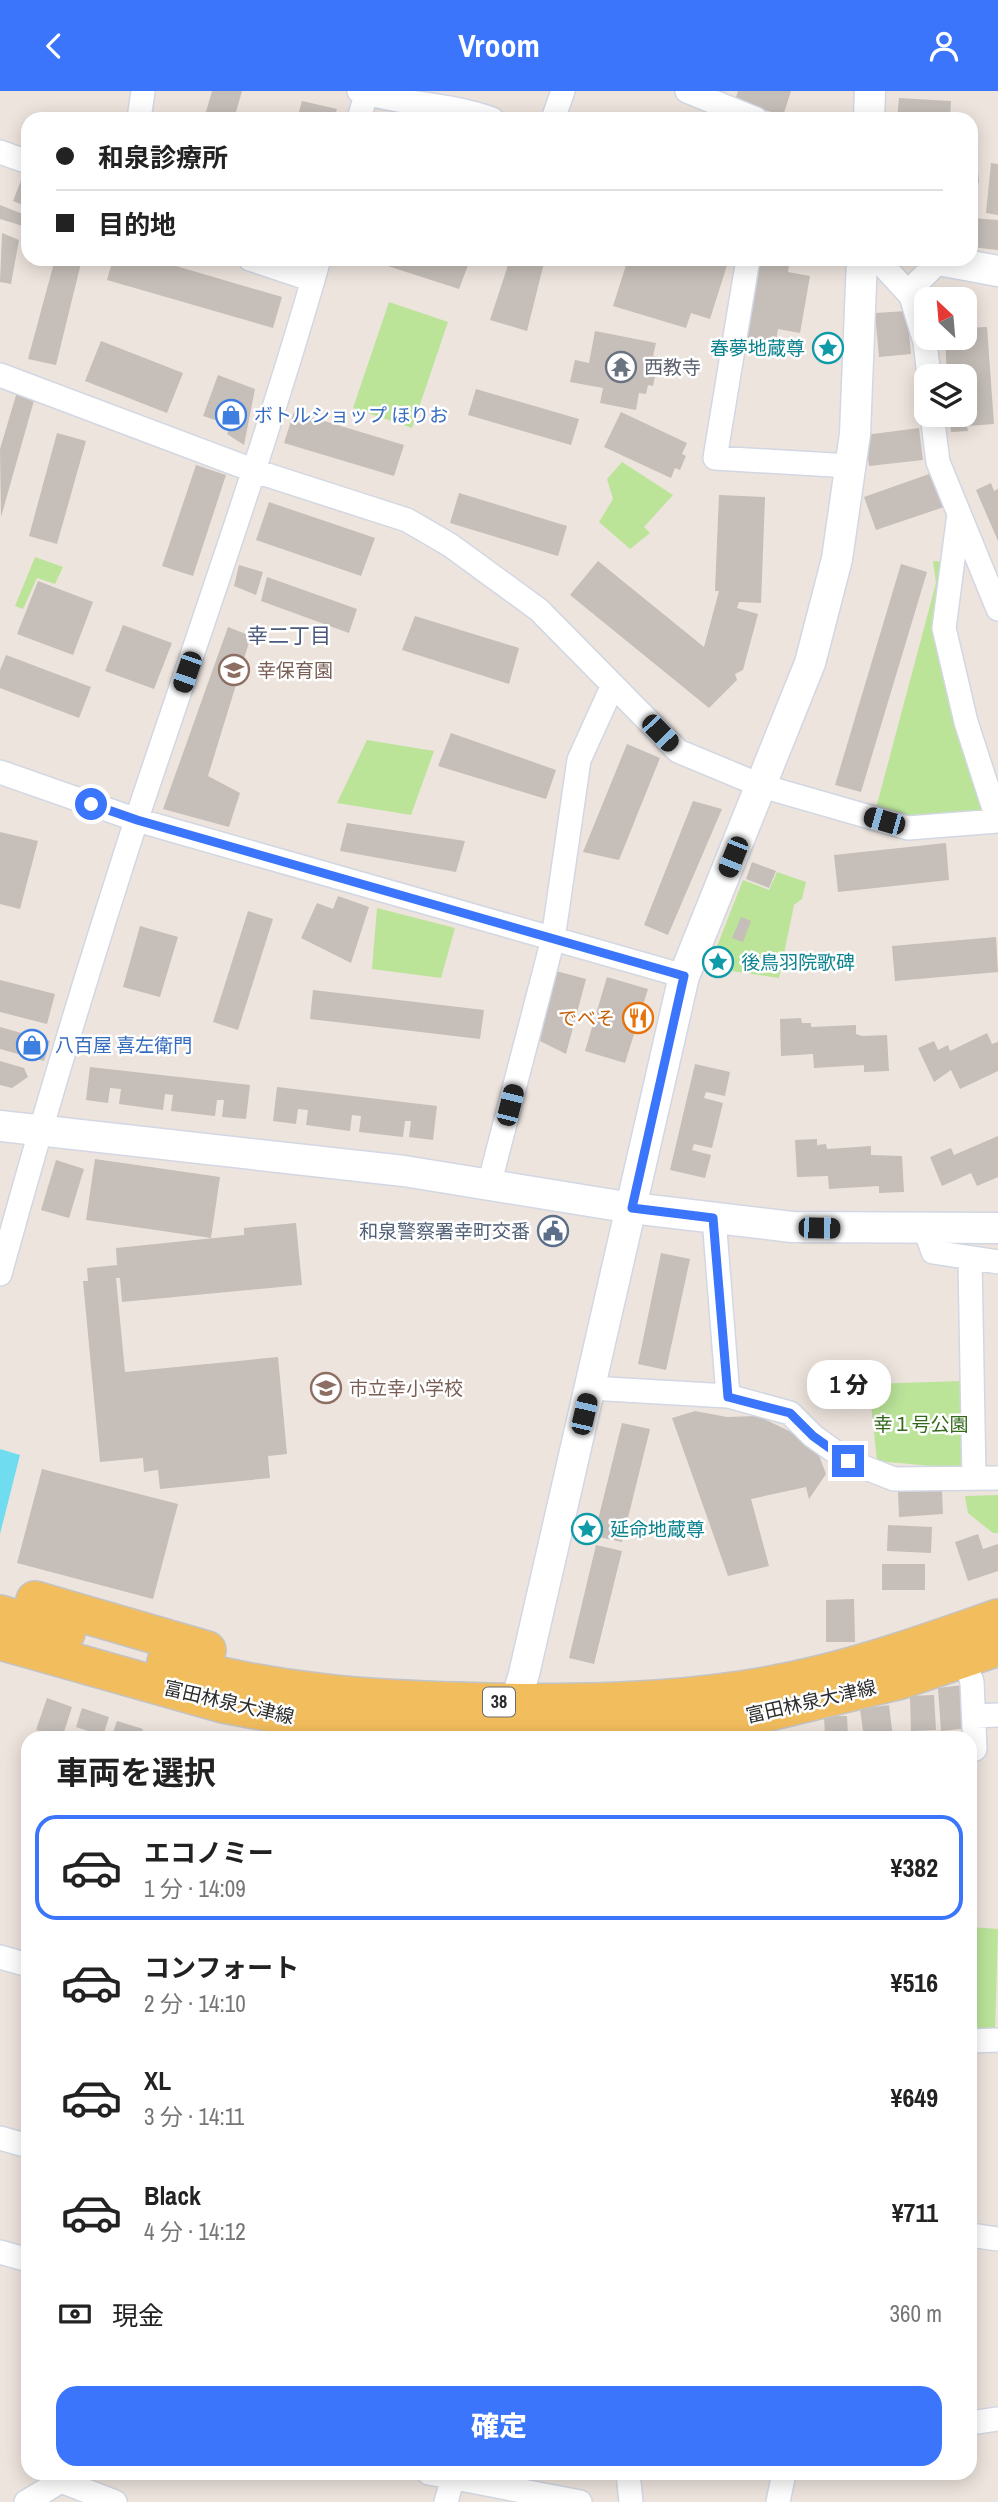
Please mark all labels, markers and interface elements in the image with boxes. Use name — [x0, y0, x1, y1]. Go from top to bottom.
text: Vroom — [458, 24, 540, 67]
icon: back — [35, 27, 73, 65]
icon: person — [925, 27, 963, 65]
text: 和泉診療所 — [98, 140, 228, 175]
text: 目的地 — [98, 207, 176, 242]
north arrow — [914, 287, 976, 350]
map controls — [914, 287, 977, 427]
place icon: 春夢地蔵尊 — [811, 331, 845, 365]
place label: 春夢地蔵尊 — [710, 335, 805, 361]
temple icon: 西教寺 — [604, 350, 638, 384]
place label: 西教寺 — [644, 354, 701, 380]
button: layers — [914, 364, 977, 427]
shop icon: ボトルショップ ほりお — [214, 398, 248, 432]
place label: ボトルショップ ほりお — [254, 402, 448, 428]
district label: 幸二丁目 — [247, 621, 331, 650]
car — [171, 649, 204, 695]
school or university icon: 幸保育園 — [217, 653, 251, 687]
place label: 幸保育園 — [257, 657, 333, 683]
car — [638, 711, 683, 755]
route start — [75, 788, 107, 820]
car — [861, 805, 908, 837]
car — [716, 834, 751, 880]
place icon: 後鳥羽院歌碑 — [701, 945, 735, 979]
place label: 後鳥羽院歌碑 — [741, 949, 855, 975]
restaurant icon: でべそ — [621, 1001, 655, 1035]
place label: でべそ — [558, 1005, 615, 1031]
shop icon: 八百屋 喜左衛門 — [15, 1028, 49, 1062]
place label: 八百屋 喜左衛門 — [55, 1032, 192, 1058]
car — [495, 1082, 526, 1128]
public building icon: 和泉警察署幸町交番 — [536, 1214, 570, 1248]
car — [798, 1217, 841, 1239]
place label: 和泉警察署幸町交番 — [359, 1218, 530, 1244]
callout: 1 分 — [806, 1359, 890, 1409]
text: 1 分 — [830, 1369, 868, 1400]
school or university icon: 市立幸小学校 — [309, 1371, 343, 1405]
place label: 市立幸小学校 — [349, 1375, 463, 1401]
car — [570, 1391, 599, 1437]
park label: 幸１号公園 — [873, 1411, 969, 1437]
route end — [832, 1445, 864, 1477]
place icon: 延命地蔵尊 — [570, 1512, 604, 1546]
place label: 延命地蔵尊 — [610, 1516, 705, 1542]
street label: 富田林泉大津線 — [743, 1673, 879, 1729]
street label: 富田林泉大津線 — [161, 1674, 297, 1730]
road number: 38 — [483, 1687, 515, 1717]
text: 車両を選択 — [56, 1751, 216, 1794]
text: エコノミー — [144, 1835, 274, 1870]
icon: car — [60, 1836, 123, 1899]
text: ¥382 — [891, 1850, 938, 1885]
text: 1 分 · 14:09 — [144, 1873, 246, 1904]
text: コンフォート — [144, 1950, 299, 1985]
icon: car — [60, 1951, 123, 2014]
text: ¥516 — [891, 1965, 938, 2000]
text: 2 分 · 14:10 — [144, 1988, 246, 2019]
text: XL — [144, 2063, 171, 2098]
icon: car — [60, 2066, 123, 2129]
text: ¥649 — [891, 2080, 938, 2115]
text: 3 分 · 14:11 — [144, 2101, 244, 2132]
text: Black — [144, 2178, 201, 2213]
icon: car — [60, 2181, 123, 2244]
text: ¥711 — [892, 2195, 938, 2230]
text: 4 分 · 14:12 — [144, 2216, 246, 2247]
icon: cash — [56, 2295, 94, 2333]
text: 現金 — [112, 2298, 164, 2333]
text: 360 m — [890, 2298, 942, 2329]
button: 確定 — [56, 2386, 942, 2466]

